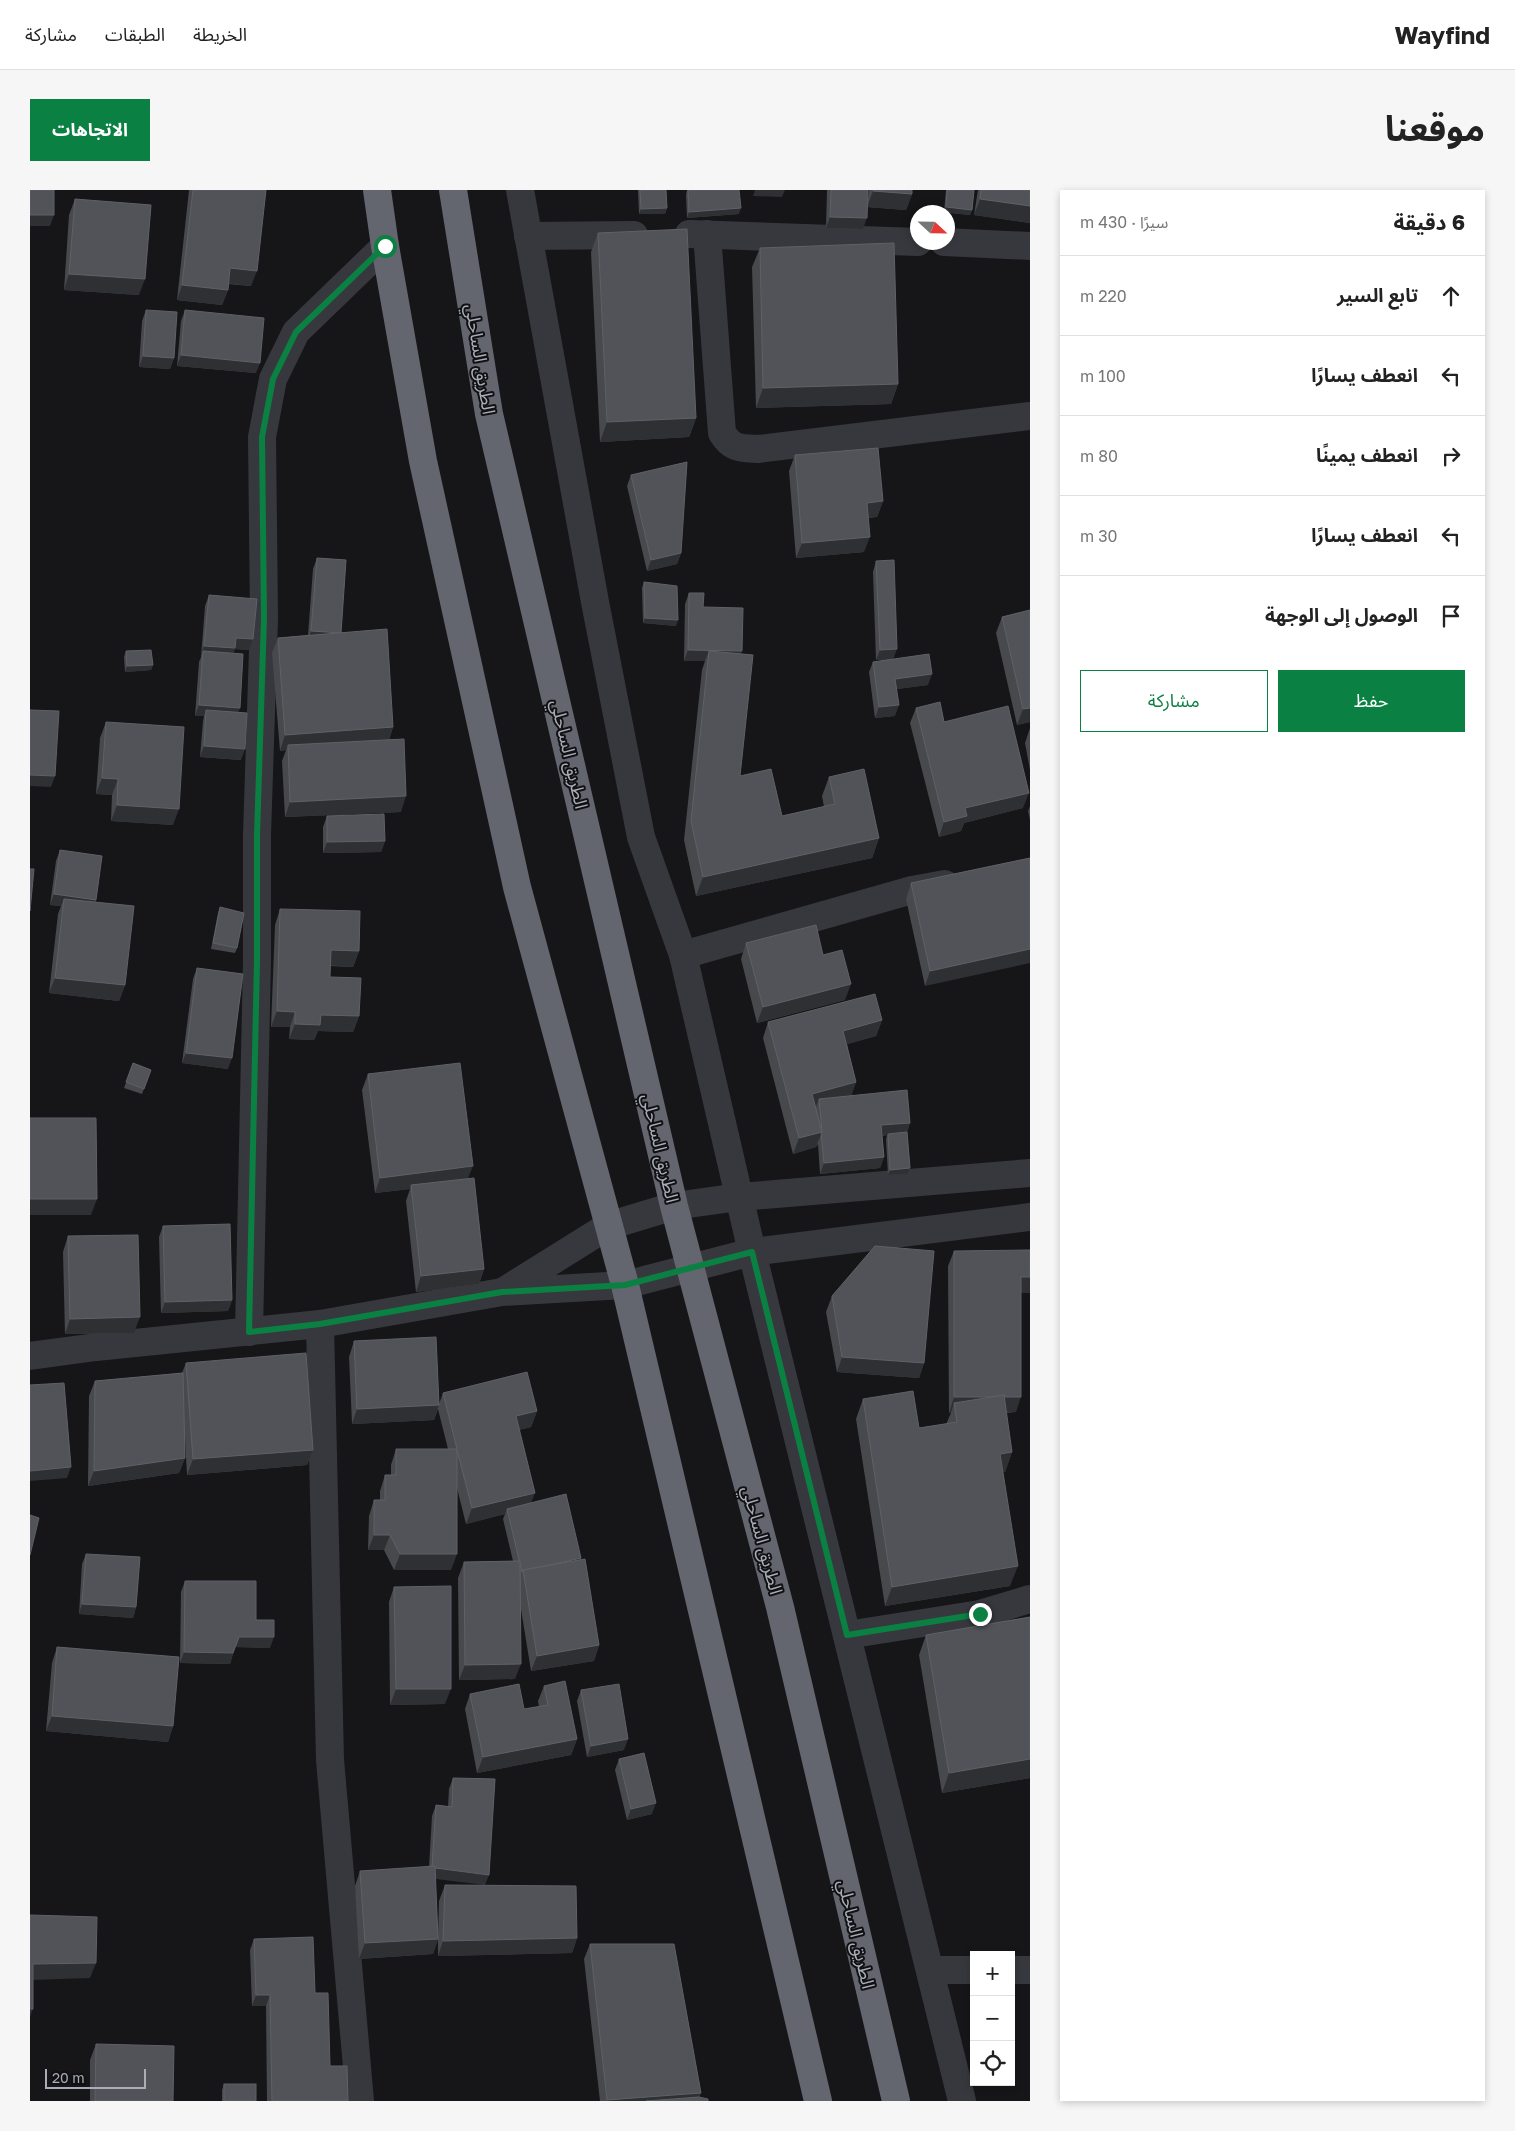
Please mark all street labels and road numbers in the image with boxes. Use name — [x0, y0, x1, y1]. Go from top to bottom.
street label: الطريق الساحلي — [458, 302, 501, 416]
street label: الطريق الساحلي — [544, 697, 593, 812]
street label: الطريق الساحلي — [635, 1091, 684, 1206]
street label: الطريق الساحلي — [735, 1483, 788, 1598]
street label: الطريق الساحلي — [831, 1877, 880, 1992]

